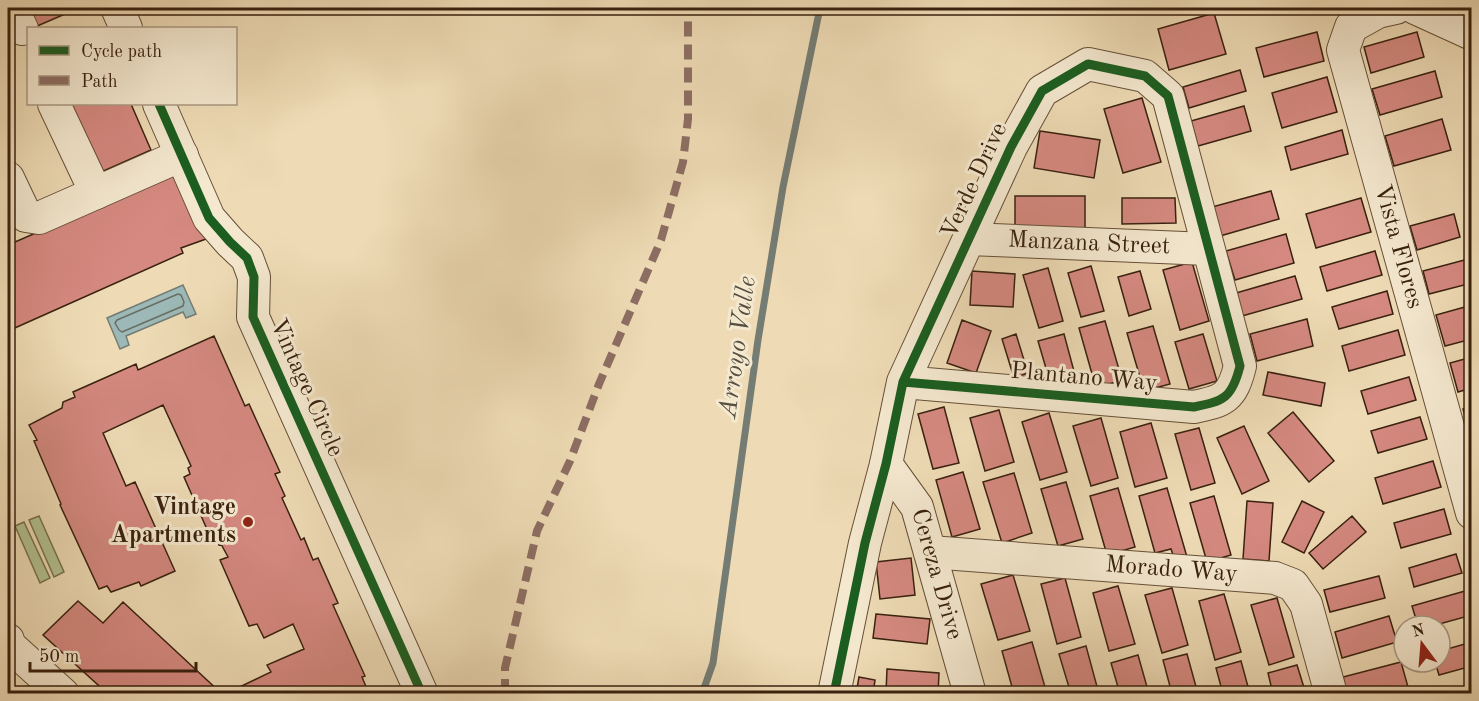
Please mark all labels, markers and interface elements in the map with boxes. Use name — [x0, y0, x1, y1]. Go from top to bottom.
legend — [27, 27, 237, 105]
text: Cycle path — [81, 43, 162, 61]
text: Path — [81, 73, 118, 91]
street label: Verde Drive — [938, 119, 1012, 243]
street label: Vista Flores — [1369, 182, 1426, 311]
street label: Manzana Street — [1007, 229, 1171, 259]
water label: Arroyo Valle — [715, 274, 761, 422]
street label: Vintage Circle — [265, 315, 347, 461]
street label: Plantano Way — [1010, 360, 1159, 396]
place label: Vintage Apartments — [111, 496, 236, 548]
street label: Cereza Drive — [906, 506, 966, 642]
marker: Vintage Apartments — [241, 515, 255, 529]
street label: Morado Way — [1104, 553, 1239, 587]
north arrow — [1392, 614, 1452, 674]
text: N — [1410, 622, 1427, 641]
scale bar — [30, 635, 196, 673]
text: 50 m — [39, 648, 79, 666]

